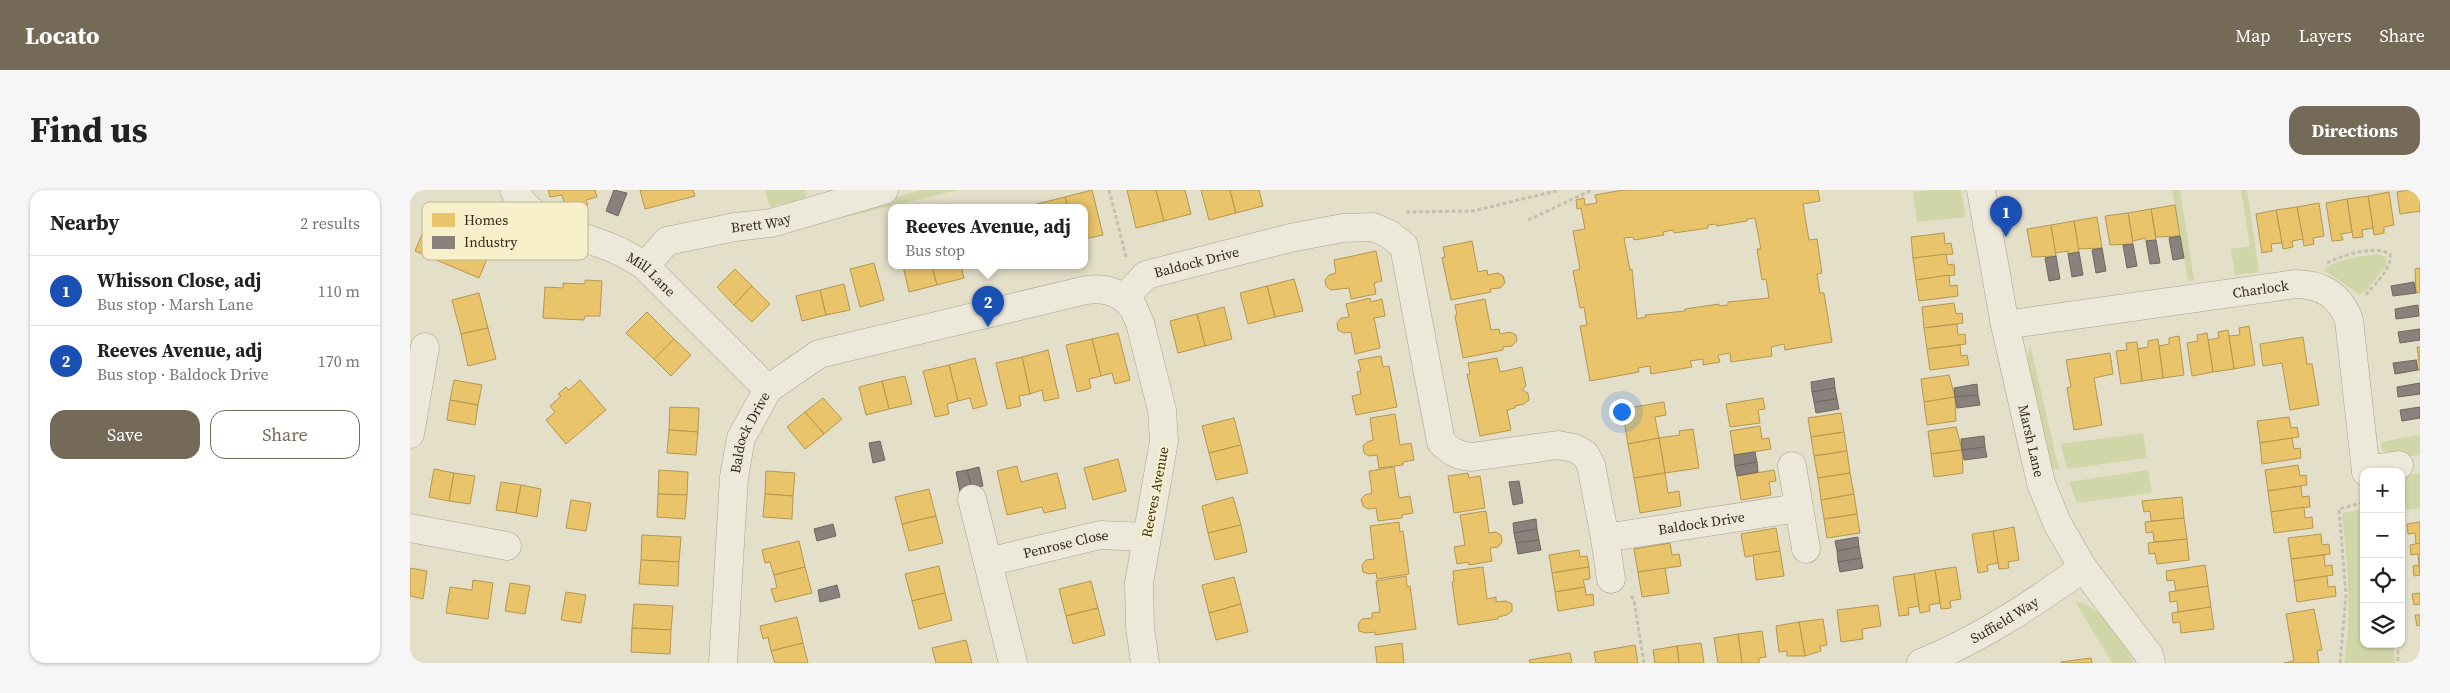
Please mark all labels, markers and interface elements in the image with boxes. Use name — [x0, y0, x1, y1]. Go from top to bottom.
text: Locato — [25, 19, 100, 52]
text: Map — [2235, 23, 2270, 48]
text: Layers — [2298, 23, 2351, 48]
text: Share — [2379, 23, 2425, 48]
text: Find us — [30, 106, 148, 154]
button: Directions — [2289, 106, 2420, 155]
pin: 1 — [1990, 196, 2022, 237]
legend — [422, 202, 588, 260]
popup — [888, 204, 1088, 269]
street label: Brett Way — [730, 207, 794, 237]
text: Nearby — [50, 208, 120, 237]
text: Homes — [464, 210, 508, 230]
text: 2 results — [300, 212, 360, 234]
text: Reeves Avenue, adj — [905, 213, 1071, 239]
text: Industry — [464, 232, 518, 252]
text: Bus stop — [905, 239, 965, 261]
street label: Baldock Drive — [1152, 241, 1241, 283]
street label: Mill Lane — [623, 247, 680, 301]
text: Whisson Close, adj — [97, 267, 261, 293]
street label: Charlock — [2231, 275, 2290, 303]
text: 1 — [62, 280, 70, 302]
text: 110 m — [318, 280, 360, 302]
pin: 2 — [972, 286, 1004, 327]
text: Bus stop · Marsh Lane — [97, 293, 253, 315]
text: Reeves Avenue, adj — [97, 337, 262, 363]
text: 2 — [62, 350, 70, 372]
text: 170 m — [318, 350, 360, 372]
text: Bus stop · Baldock Drive — [97, 363, 269, 385]
street label: Baldock Drive — [725, 388, 775, 475]
your location — [1609, 399, 1635, 425]
street label: Marsh Lane — [2013, 403, 2049, 479]
button: Save — [50, 410, 200, 459]
button: Share — [210, 410, 360, 459]
street label: Reeves Avenue — [1136, 445, 1174, 539]
map controls — [2360, 468, 2405, 648]
button: + — [2360, 468, 2405, 513]
street label: Baldock Drive — [1657, 506, 1746, 540]
button: − — [2360, 513, 2405, 558]
street label: Penrose Close — [1021, 525, 1109, 563]
button: locate — [2360, 558, 2405, 603]
street label: Suffield Way — [1967, 591, 2043, 648]
button: layers — [2360, 603, 2405, 648]

